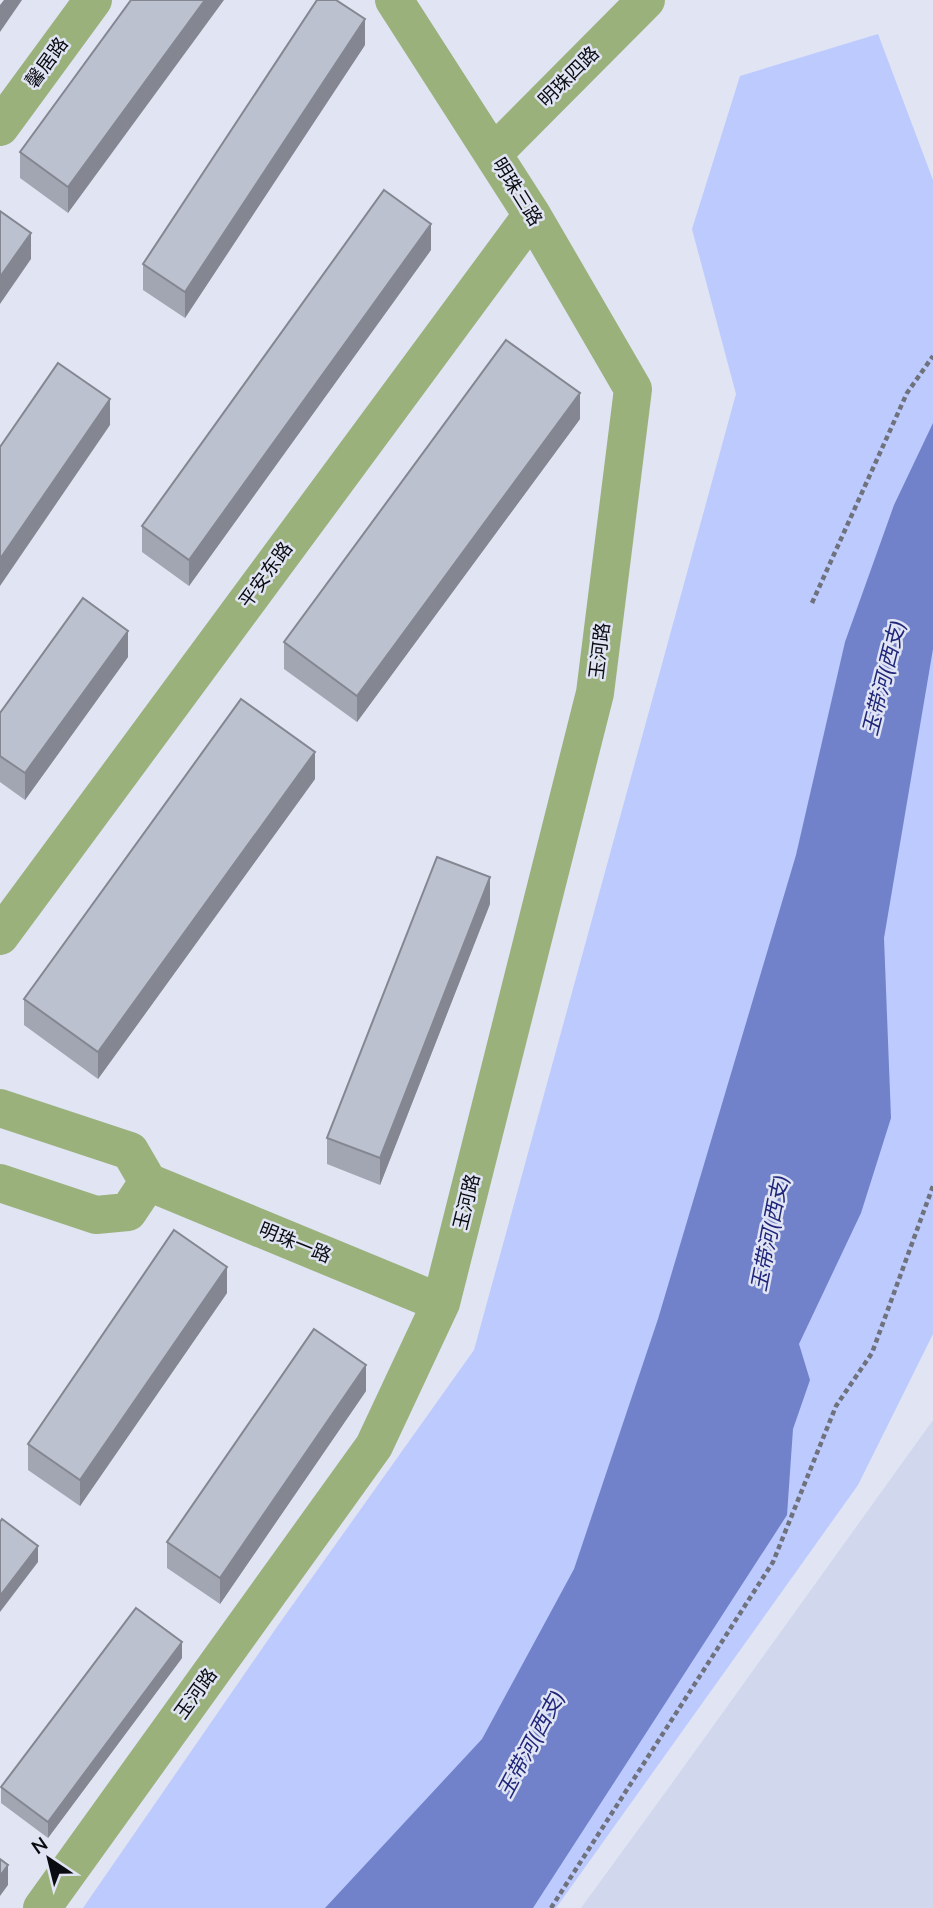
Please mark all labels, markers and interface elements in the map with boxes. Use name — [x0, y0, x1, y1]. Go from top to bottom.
street label: 馨居路 — [20, 32, 74, 94]
street label: 明珠四路 — [533, 41, 605, 113]
street label: 明珠三路 — [486, 153, 548, 231]
street label: 平安东路 — [233, 537, 299, 613]
water label: 玉带河(西支) — [856, 617, 912, 739]
street label: 玉河路 — [584, 621, 616, 681]
street label: 玉河路 — [447, 1171, 487, 1233]
water label: 玉带河(西支) — [745, 1172, 795, 1294]
street label: 明珠一路 — [255, 1217, 335, 1269]
street label: 玉河路 — [169, 1663, 223, 1725]
water label: 玉带河(西支) — [491, 1685, 571, 1803]
north arrow — [14, 1824, 84, 1894]
text: N — [27, 1831, 53, 1861]

